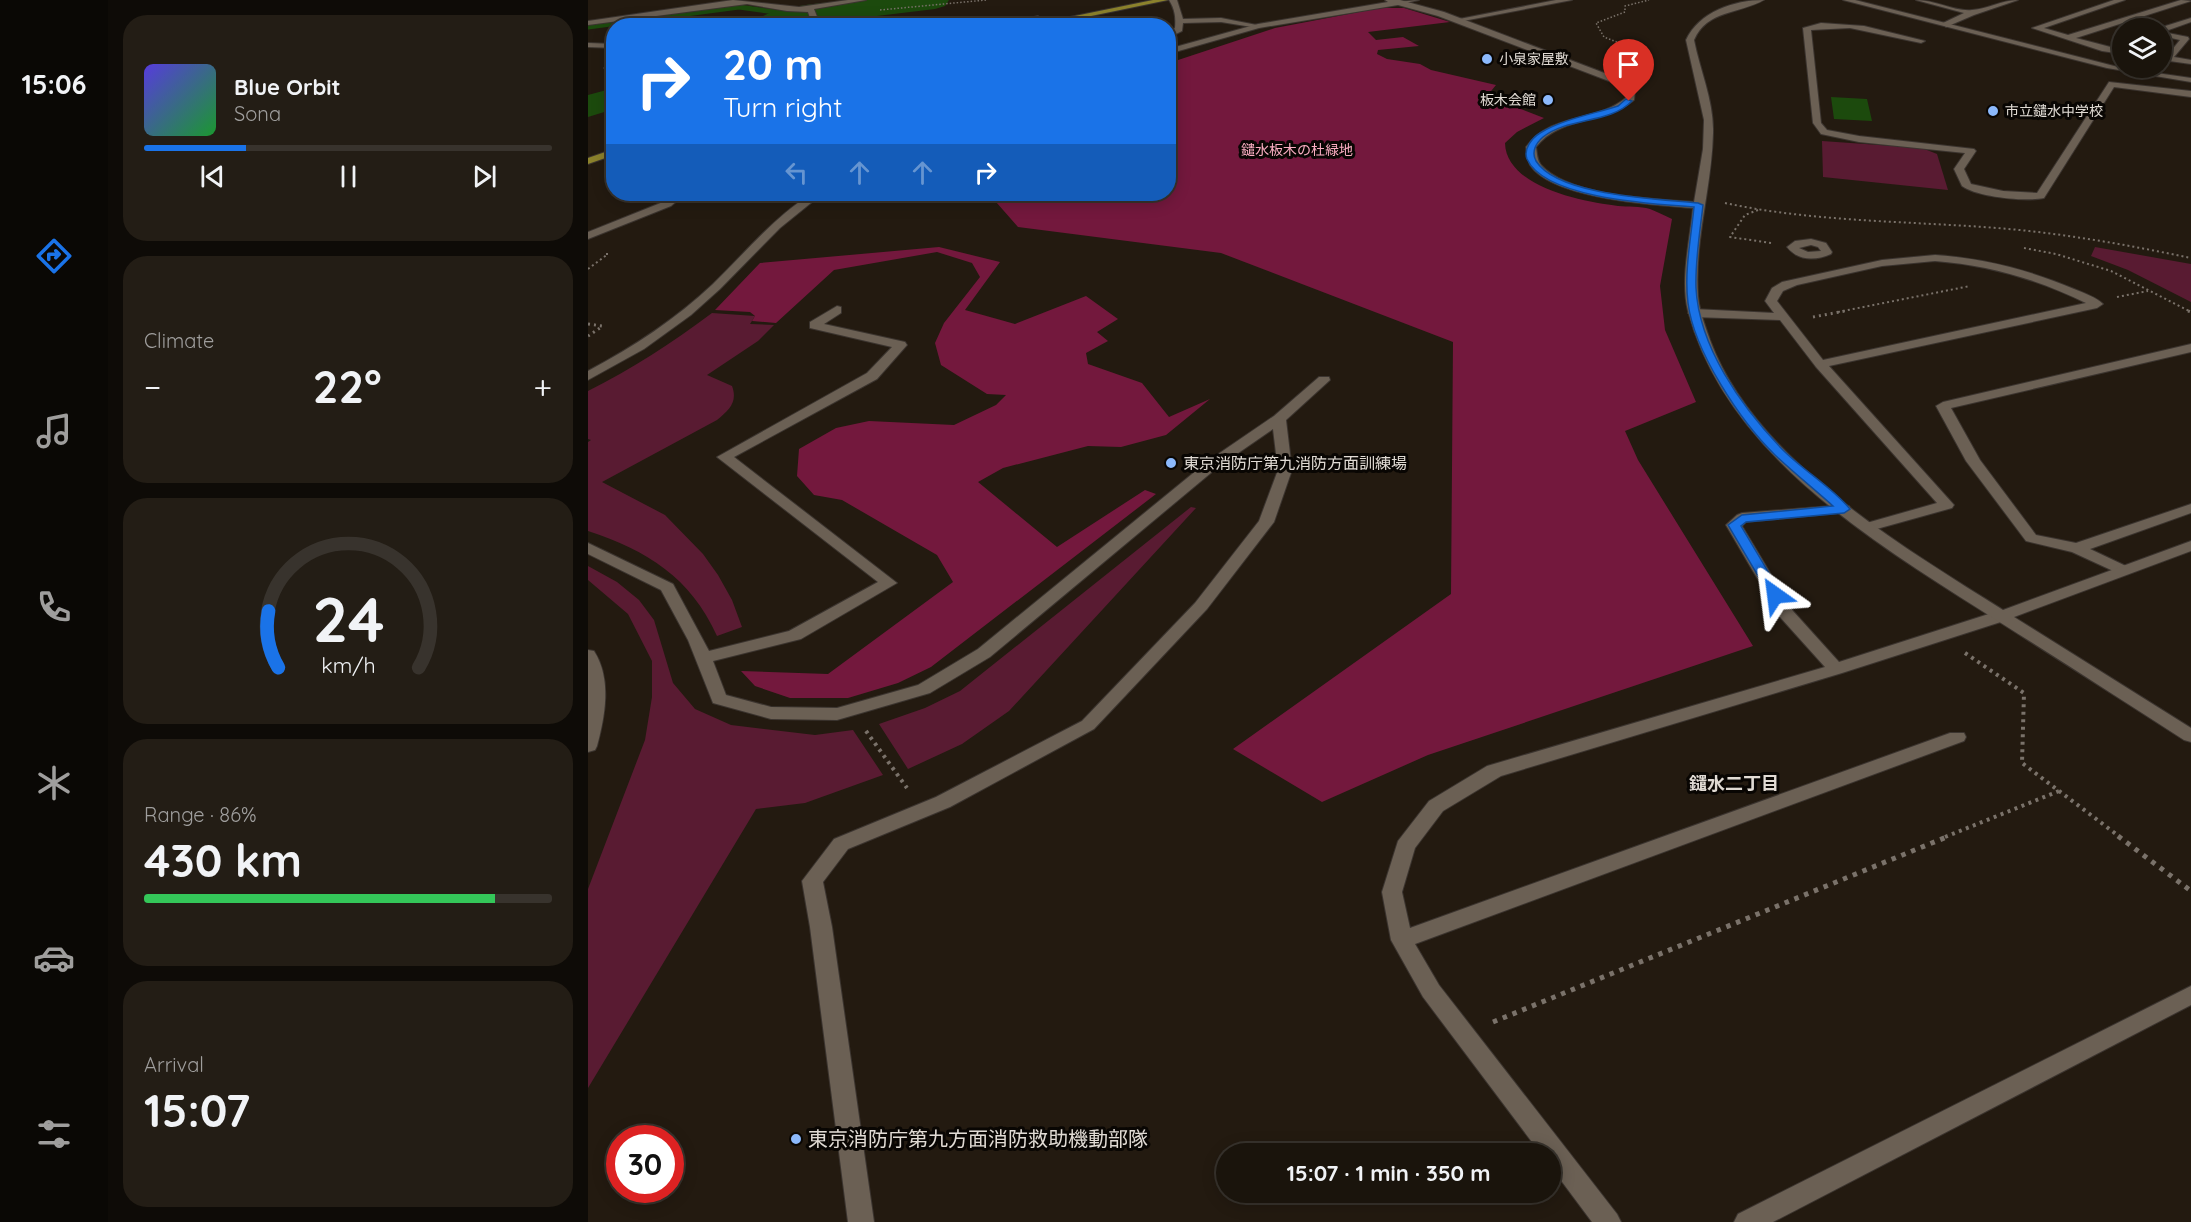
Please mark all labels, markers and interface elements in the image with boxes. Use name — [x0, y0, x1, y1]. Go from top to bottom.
map controls — [2112, 18, 2172, 78]
button: layers — [2112, 18, 2172, 78]
text: 20 m — [723, 38, 823, 91]
pin — [1603, 39, 1654, 101]
icon: right — [624, 42, 702, 120]
icon: arrive — [1612, 48, 1645, 81]
place label: 小泉家屋敷 — [1499, 50, 1569, 68]
marker: 小泉家屋敷 — [1480, 52, 1494, 66]
text: 15:06 — [22, 67, 86, 101]
text: Blue Orbit — [234, 73, 340, 101]
text: Turn right — [723, 90, 842, 124]
place label: 板木会館 — [1480, 91, 1536, 109]
marker: 板木会館 — [1541, 93, 1555, 107]
text: Sona — [234, 101, 281, 126]
place label: 市立鑓水中学校 — [2005, 102, 2103, 120]
marker: 市立鑓水中学校 — [1986, 104, 2000, 118]
park label: 鑓水板木の杜緑地 — [1241, 141, 1353, 159]
icon: left — [780, 156, 813, 189]
icon: ahead — [843, 156, 876, 189]
icon: ahead — [906, 156, 939, 189]
icon: right — [969, 156, 1002, 189]
icon: previous — [196, 160, 229, 193]
icon: pause — [332, 160, 365, 193]
icon: next — [468, 160, 501, 193]
icon: directions — [33, 235, 75, 277]
text: Climate — [144, 328, 214, 353]
text: 22° — [313, 358, 382, 414]
text: − — [144, 366, 161, 407]
text: + — [533, 366, 552, 407]
icon: music — [33, 410, 75, 452]
place label: 東京消防庁第九消防方面訓練場 — [1183, 453, 1407, 473]
marker: 東京消防庁第九消防方面訓練場 — [1164, 456, 1178, 470]
position arrow — [1743, 563, 1807, 627]
text: 24 — [312, 580, 384, 658]
icon: phone — [33, 586, 75, 628]
text: km/h — [321, 652, 375, 678]
icon: climate — [33, 762, 75, 804]
district label: 鑓水二丁目 — [1689, 772, 1779, 795]
text: Range · 86% — [144, 802, 256, 827]
text: 430 km — [144, 832, 302, 888]
icon: car — [33, 937, 75, 979]
text: Arrival — [144, 1052, 204, 1077]
text: 15:07 — [144, 1082, 250, 1138]
icon: filters — [33, 1113, 75, 1155]
speed limit sign: 30 — [606, 1125, 684, 1203]
place label: 東京消防庁第九方面消防救助機動部隊 — [808, 1126, 1148, 1151]
marker: 東京消防庁第九方面消防救助機動部隊 — [789, 1132, 803, 1146]
text: 15:07 · 1 min · 350 m — [1286, 1159, 1491, 1187]

